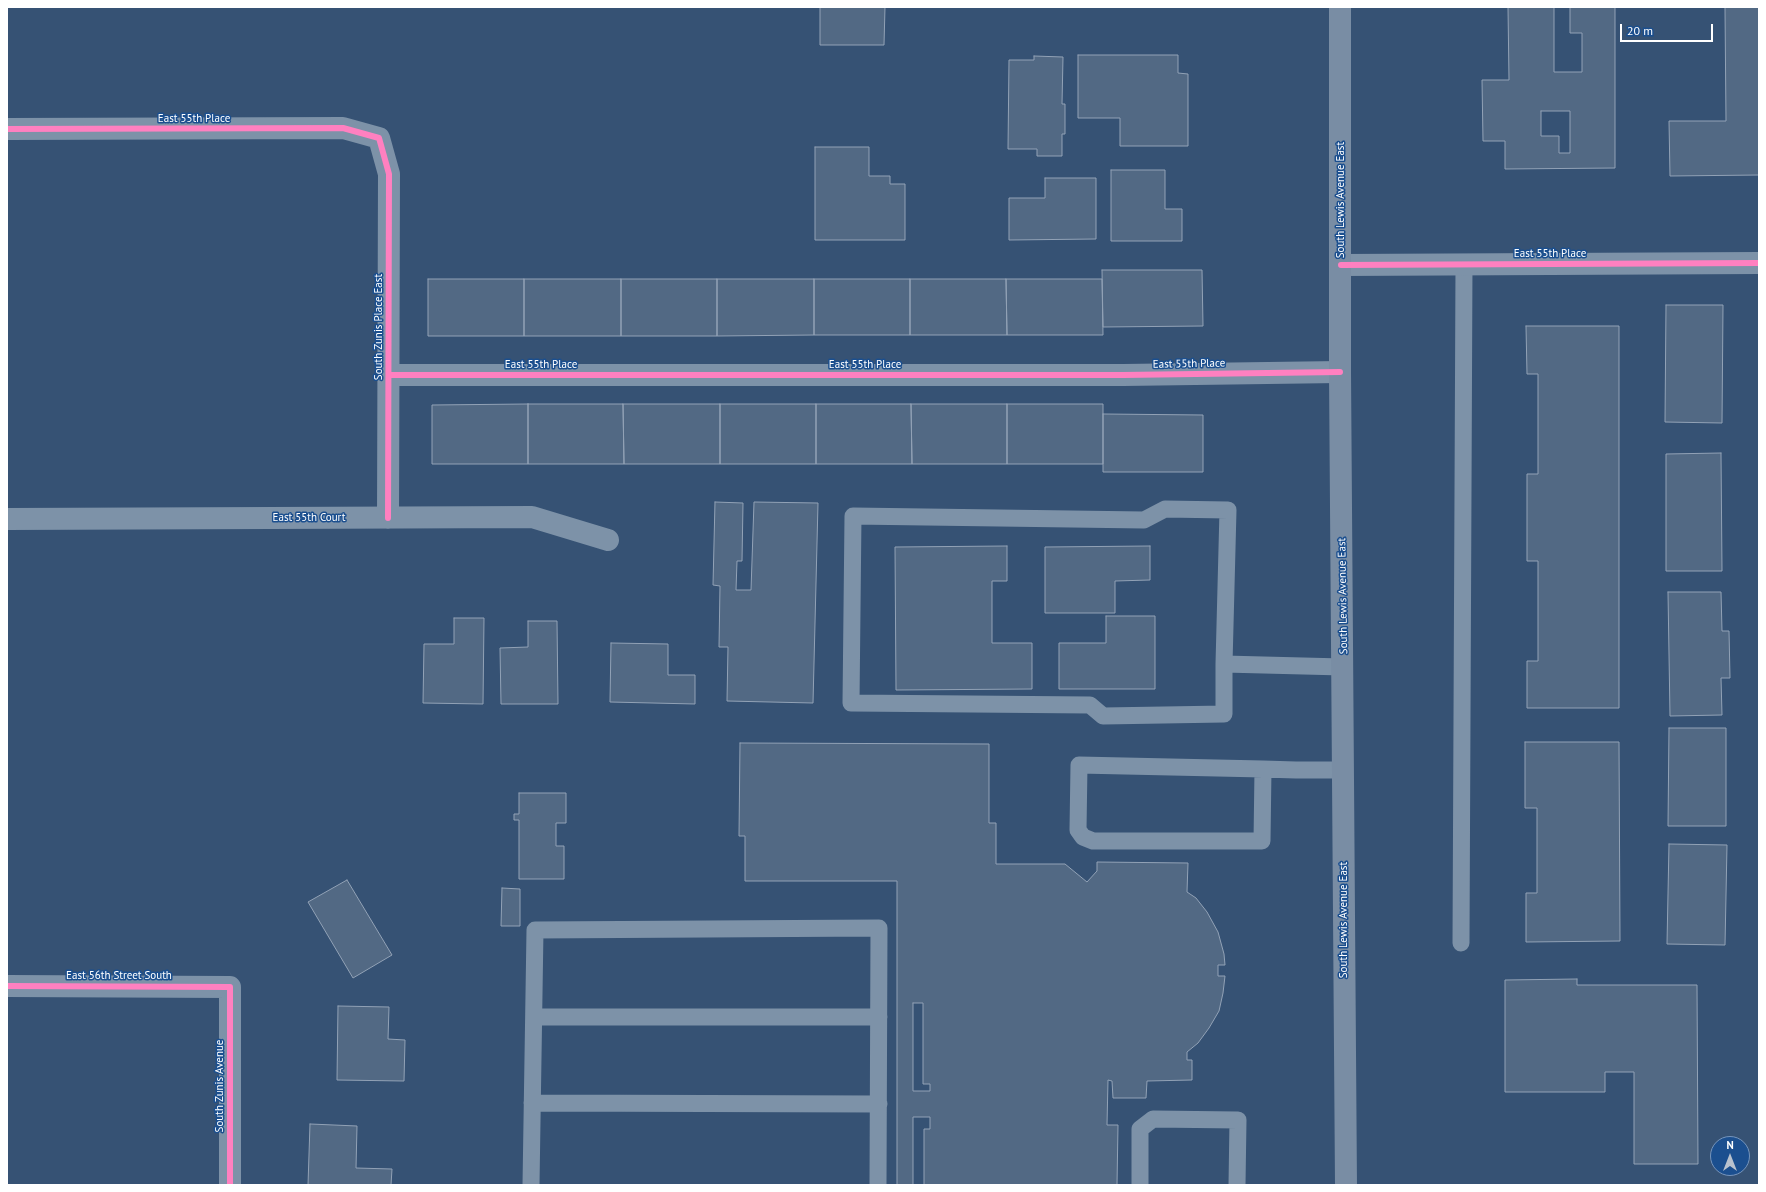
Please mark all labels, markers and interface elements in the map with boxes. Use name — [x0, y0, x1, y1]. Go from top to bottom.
scale bar — [1622, 16, 1715, 42]
text: 20 m — [1627, 23, 1653, 38]
street label: East 55th Place — [158, 112, 230, 126]
street label: South Lewis Avenue East — [1334, 142, 1348, 258]
street label: East 55th Place — [1514, 247, 1586, 261]
street label: South Zunis Place East — [372, 274, 386, 380]
street label: East 55th Place — [1153, 357, 1225, 371]
street label: East 55th Place — [505, 358, 577, 372]
street label: East 55th Place — [829, 358, 901, 372]
street label: East 55th Court — [273, 511, 345, 525]
street label: South Lewis Avenue East — [1335, 538, 1351, 654]
street label: South Lewis Avenue East — [1337, 862, 1351, 978]
street label: East 56th Street South — [66, 969, 172, 983]
street label: South Zunis Avenue — [213, 1040, 227, 1132]
north arrow — [1710, 1136, 1750, 1176]
text: N — [1726, 1138, 1734, 1152]

